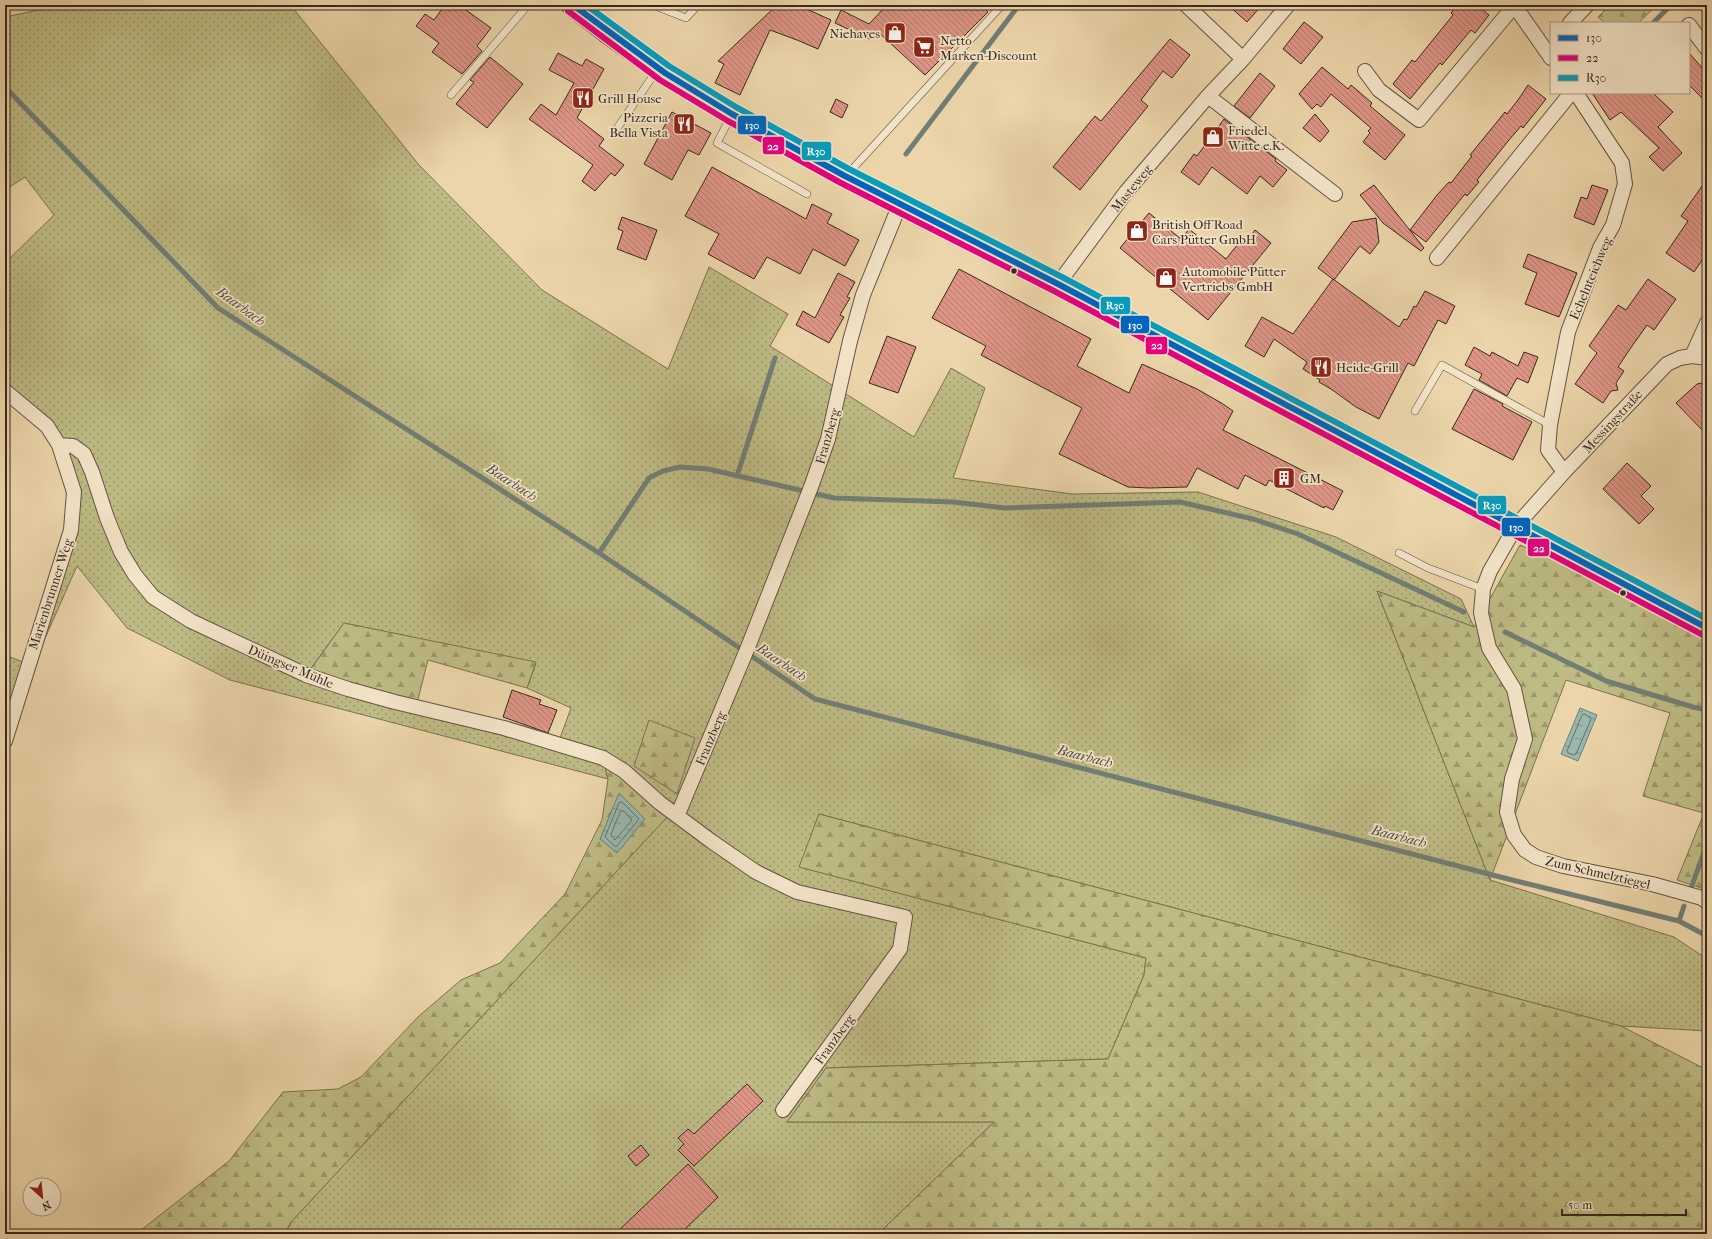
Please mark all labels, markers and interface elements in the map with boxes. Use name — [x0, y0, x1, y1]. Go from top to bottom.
shop icon: Niehaves — [882, 20, 908, 46]
legend — [1550, 22, 1690, 94]
place label: Niehaves — [830, 26, 880, 41]
text: 130 — [1586, 31, 1602, 45]
place label: Netto Marken-Discount — [940, 33, 1038, 63]
supermarket icon: Netto Marken-Discount — [911, 34, 937, 60]
text: 22 — [1586, 51, 1598, 65]
text: R30 — [1586, 71, 1606, 85]
restaurant icon: Grill House — [570, 85, 596, 111]
place label: Grill House — [598, 91, 662, 106]
place label: Pizzeria Bella Vista — [609, 110, 669, 140]
restaurant icon: Pizzeria Bella Vista — [671, 111, 697, 137]
line badge: 130 — [737, 115, 767, 135]
text: 130 — [745, 119, 759, 132]
place label: Friedel Witte e.K. — [1227, 123, 1284, 153]
shop icon: Friedel Witte e.K. — [1200, 124, 1226, 150]
line badge: 22 — [762, 136, 785, 155]
text: 22 — [767, 140, 779, 153]
line badge: R30 — [801, 141, 832, 161]
text: R30 — [807, 145, 825, 158]
street label: Masteweg — [1108, 161, 1156, 215]
place label: British Off Road Cars Pütter GmbH — [1152, 217, 1256, 247]
shop icon: British Off Road Cars Pütter GmbH — [1124, 218, 1150, 244]
street label: Echelnteichweg — [1566, 234, 1615, 322]
place label: Automobile Pütter Vertriebs GmbH — [1181, 264, 1286, 294]
shop icon: Automobile Pütter Vertriebs GmbH — [1153, 265, 1179, 291]
unlabelled marker — [1009, 266, 1019, 276]
water label: Baarbach — [212, 282, 269, 330]
line badge: R30 — [1100, 296, 1131, 315]
text: R30 — [1106, 299, 1124, 312]
line badge: 130 — [1120, 315, 1150, 334]
text: 130 — [1128, 319, 1142, 332]
line badge: 22 — [1145, 336, 1168, 355]
text: 22 — [1151, 339, 1163, 352]
restaurant icon: Heide-Grill — [1308, 354, 1334, 380]
place label: Heide-Grill — [1336, 360, 1399, 375]
street label: Messingstraße — [1579, 386, 1646, 456]
street label: Franzberg — [812, 405, 843, 466]
water label: Baarbach — [483, 459, 540, 505]
building icon: GM — [1271, 465, 1297, 491]
place label: GM — [1300, 471, 1321, 486]
line badge: R30 — [1477, 495, 1507, 515]
text: R30 — [1483, 499, 1501, 512]
line badge: 130 — [1501, 517, 1531, 537]
text: 130 — [1509, 521, 1523, 534]
street label: Marienbrunner Weg — [25, 536, 76, 652]
line badge: 22 — [1527, 538, 1550, 557]
text: 22 — [1533, 542, 1545, 555]
unlabelled marker — [1618, 588, 1628, 598]
water label: Baarbach — [753, 639, 810, 685]
street label: Düingser Mühle — [246, 642, 336, 691]
street label: Franzberg — [692, 708, 729, 768]
water label: Baarbach — [1054, 741, 1114, 772]
water label: Baarbach — [1368, 821, 1428, 852]
street label: Zum Schmelztiegel — [1544, 853, 1652, 892]
street label: Franzberg — [811, 1011, 858, 1067]
north arrow — [22, 1177, 62, 1217]
scale bar — [1562, 1191, 1686, 1217]
text: N — [39, 1198, 53, 1213]
text: 50 m — [1568, 1198, 1592, 1212]

